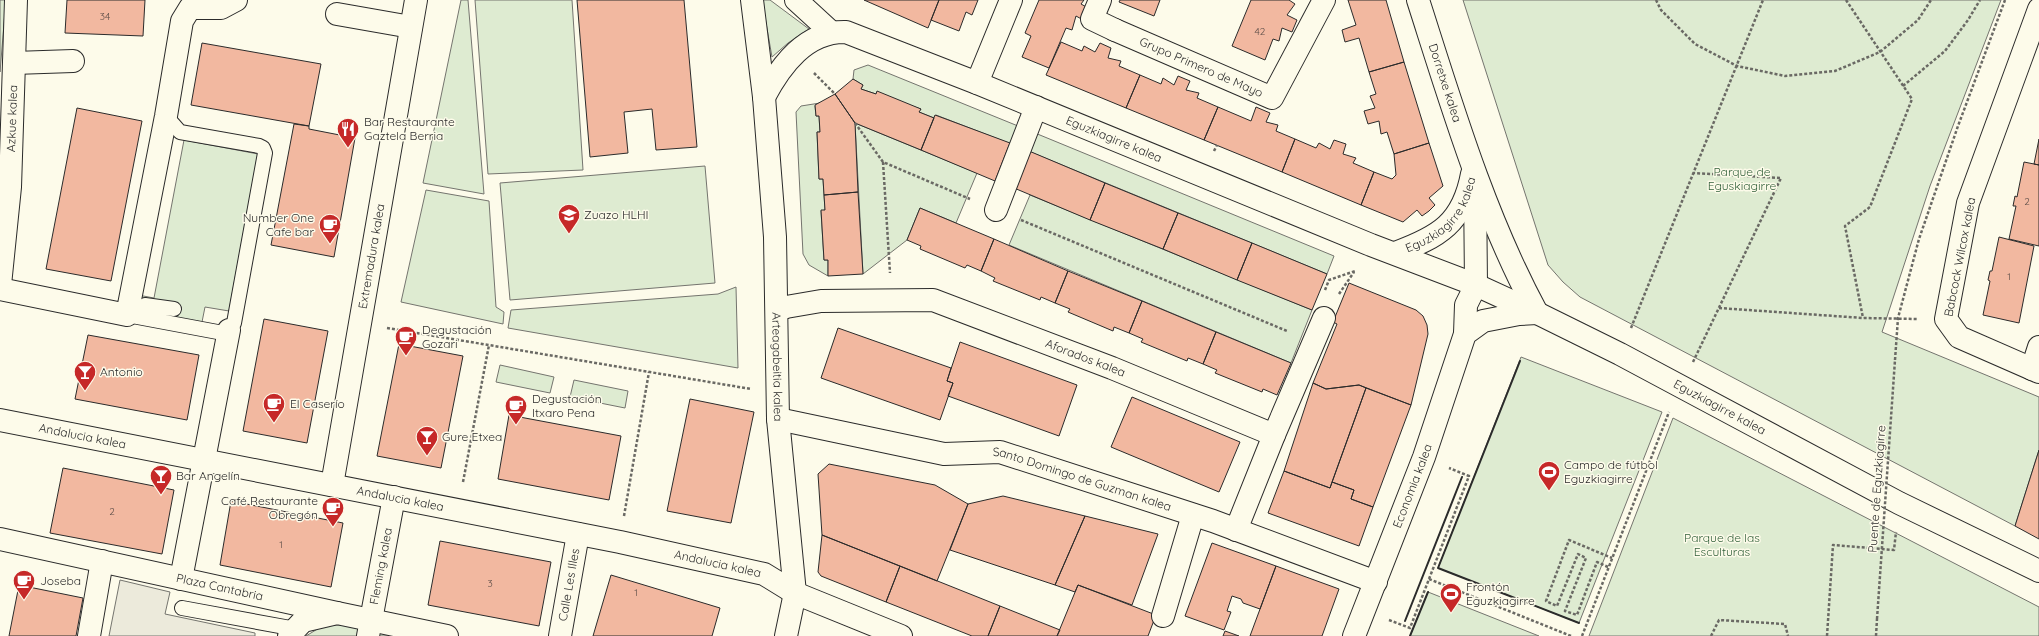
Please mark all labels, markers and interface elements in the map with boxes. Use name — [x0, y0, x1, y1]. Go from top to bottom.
house number: 34 — [100, 10, 110, 23]
house number: 42 — [1255, 25, 1266, 38]
street label: Grupo Primero de Mayo — [1137, 34, 1266, 100]
street label: Dorretxe kalea — [1426, 42, 1465, 124]
street label: Azkue kalea — [3, 85, 20, 152]
street label: Eguzkiagirre kalea — [1064, 112, 1164, 165]
place label: Bar Restaurante Gaztela Berria — [364, 114, 455, 143]
restaurant icon: Bar Restaurante Gaztela Berria — [335, 116, 361, 149]
park label: Parque de Eguskiagirre — [1708, 164, 1777, 193]
street label: Eguzkiagirre kalea — [1403, 175, 1478, 255]
house number: 2 — [2024, 195, 2030, 208]
street label: Babcock Wilcox kalea — [1941, 196, 1978, 318]
school or university icon: Zuazo HLHI — [556, 202, 582, 235]
street label: Extremadura kalea — [355, 203, 388, 310]
place label: Zuazo HLHI — [584, 207, 649, 222]
place label: Number One Cafe bar — [243, 210, 314, 239]
cafe icon: Number One Cafe bar — [317, 212, 343, 245]
house number: 1 — [2007, 270, 2011, 283]
street label: Arteagabeitia kalea — [769, 312, 786, 422]
place label: Degustación Gozari — [422, 322, 492, 351]
cafe icon: Degustación Gozari — [393, 324, 419, 357]
street label: Aforados kalea — [1043, 335, 1128, 380]
bar icon: Antonio — [72, 359, 98, 392]
place label: Antonio — [100, 364, 143, 379]
street label: Eguzkiagirre kalea — [1671, 376, 1769, 437]
cafe icon: El Caserío — [261, 391, 287, 424]
place label: Degustación Itxaro Pena — [532, 391, 602, 420]
cafe icon: Degustación Itxaro Pena — [503, 393, 529, 426]
place label: El Caserío — [290, 396, 345, 411]
street label: Andalucia kalea — [38, 420, 127, 452]
bar icon: Gure Etxea — [414, 424, 440, 457]
street label: Puente de Eguzkiagirre — [1865, 424, 1888, 553]
place label: Gure Etxea — [442, 429, 502, 444]
street label: Economia kalea — [1389, 442, 1435, 530]
street label: Santo Domingo de Guzman kalea — [993, 444, 1173, 514]
place label: Campo de fútbol Eguzkiagirre — [1564, 457, 1658, 486]
sports icon: Campo de fútbol Eguzkiagirre — [1536, 459, 1562, 492]
bar icon: Bar Angelín — [148, 463, 174, 496]
place label: Bar Angelín — [176, 468, 240, 483]
street label: Andalucia kalea — [356, 482, 445, 514]
place label: Café Restaurante Obregón — [221, 493, 318, 522]
cafe icon: Café Restaurante Obregón — [320, 495, 346, 528]
house number: 2 — [109, 505, 115, 518]
street label: Fleming kalea — [366, 526, 395, 606]
park label: Parque de las Esculturas — [1684, 530, 1760, 559]
house number: 1 — [279, 538, 283, 551]
street label: Andalucia kalea — [673, 546, 763, 580]
street label: Calle Les Illes — [555, 547, 582, 622]
cafe icon: Joseba — [11, 568, 37, 601]
street label: Plaza Cantabria — [175, 570, 265, 604]
place label: Joseba — [40, 573, 81, 588]
house number: 3 — [487, 577, 493, 590]
place label: Frontón Eguzkiagirre — [1466, 579, 1535, 608]
sports icon: Frontón Eguzkiagirre — [1438, 581, 1464, 614]
house number: 1 — [634, 586, 638, 599]

